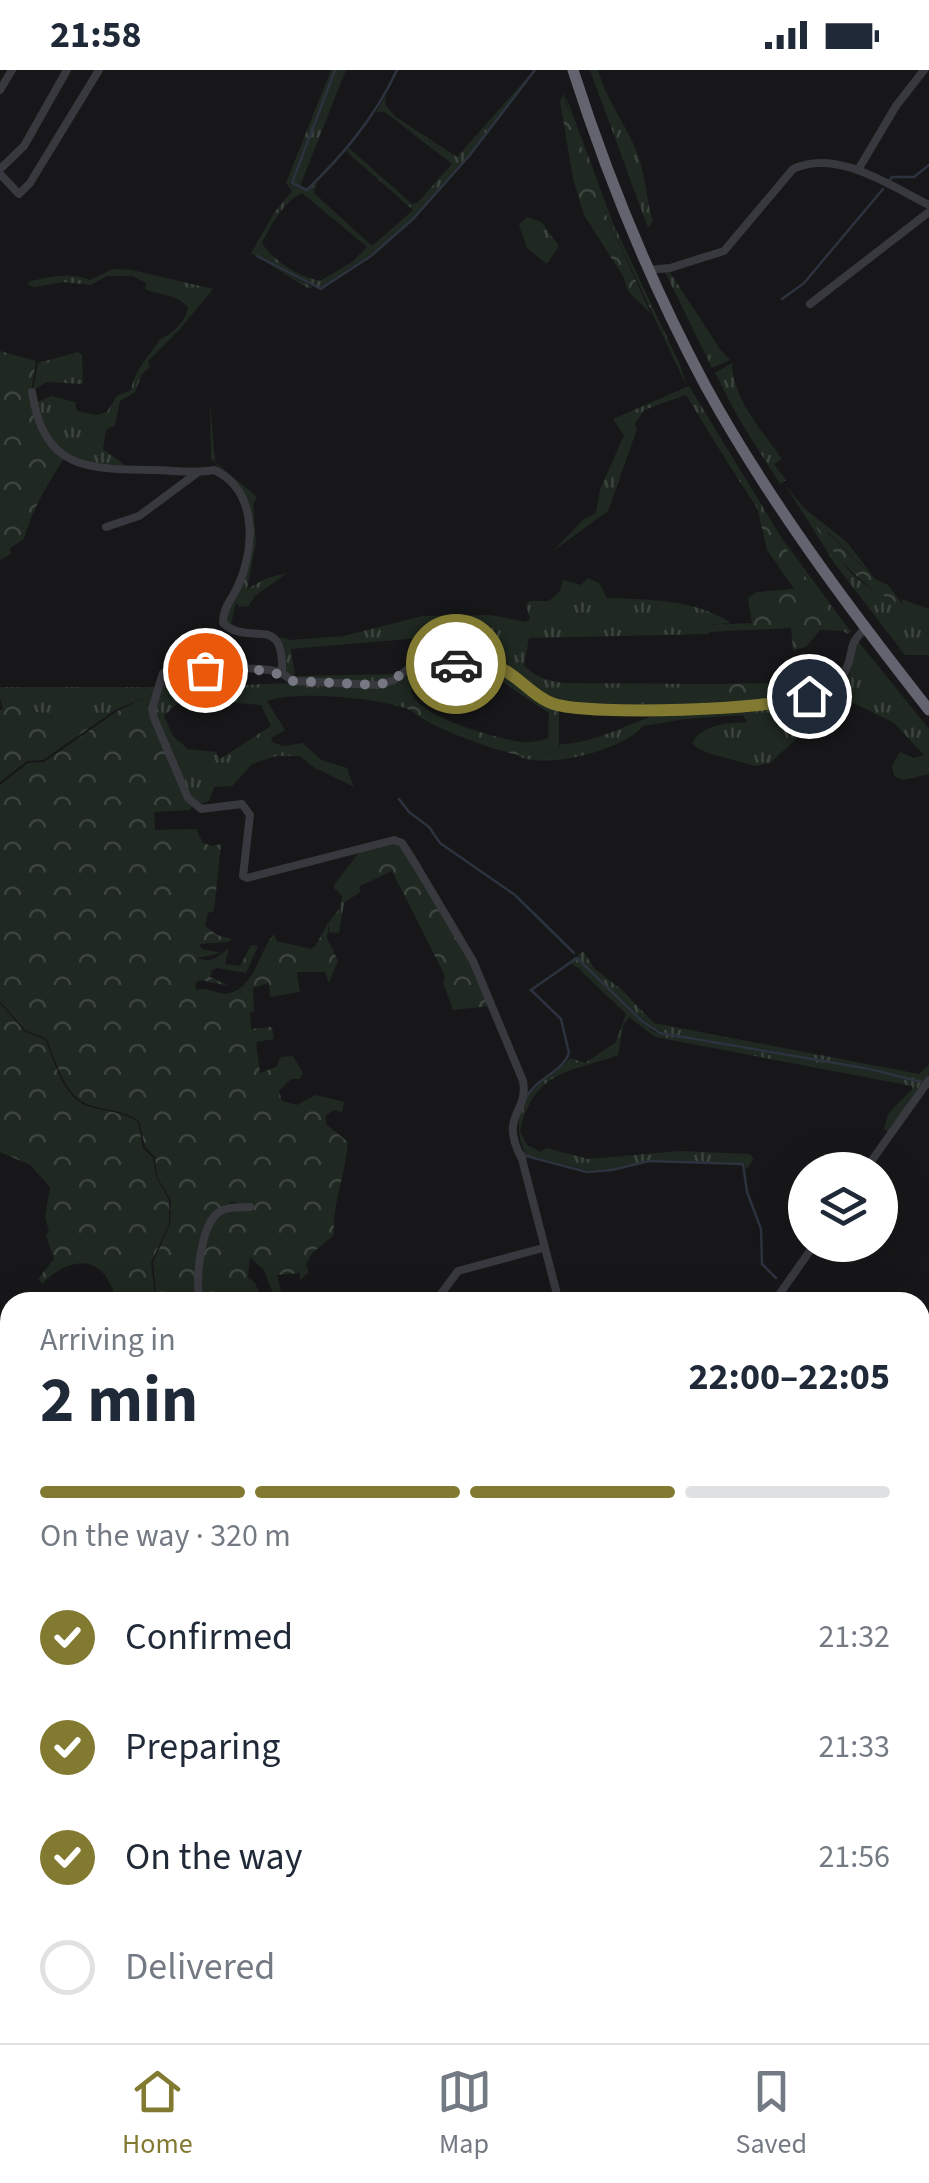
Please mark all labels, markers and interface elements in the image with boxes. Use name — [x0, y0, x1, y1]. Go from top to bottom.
text: 21:58 — [50, 8, 142, 62]
courier — [406, 614, 506, 714]
pin — [163, 628, 248, 713]
icon: car — [429, 637, 484, 692]
icon: bag — [178, 643, 233, 698]
pin — [767, 654, 852, 739]
icon: home — [782, 669, 837, 724]
map controls — [788, 1152, 898, 1262]
button: layers — [788, 1152, 898, 1262]
text: Arriving in — [40, 1317, 176, 1363]
text: 22:00–22:05 — [688, 1350, 890, 1404]
text: 2 min — [40, 1354, 198, 1447]
text: On the way · 320 m — [40, 1513, 291, 1559]
icon: check — [40, 1610, 95, 1665]
text: Confirmed — [125, 1610, 293, 1664]
text: 21:32 — [818, 1614, 890, 1660]
icon: check — [40, 1720, 95, 1775]
text: Preparing — [125, 1720, 280, 1774]
text: 21:33 — [818, 1724, 890, 1770]
icon: check — [40, 1830, 95, 1885]
text: On the way — [125, 1830, 302, 1884]
text: 21:56 — [818, 1834, 890, 1880]
text: Delivered — [125, 1940, 275, 1994]
tab: Home — [122, 2064, 193, 2164]
tab: Map — [437, 2064, 492, 2164]
tab: Saved — [736, 2064, 807, 2164]

